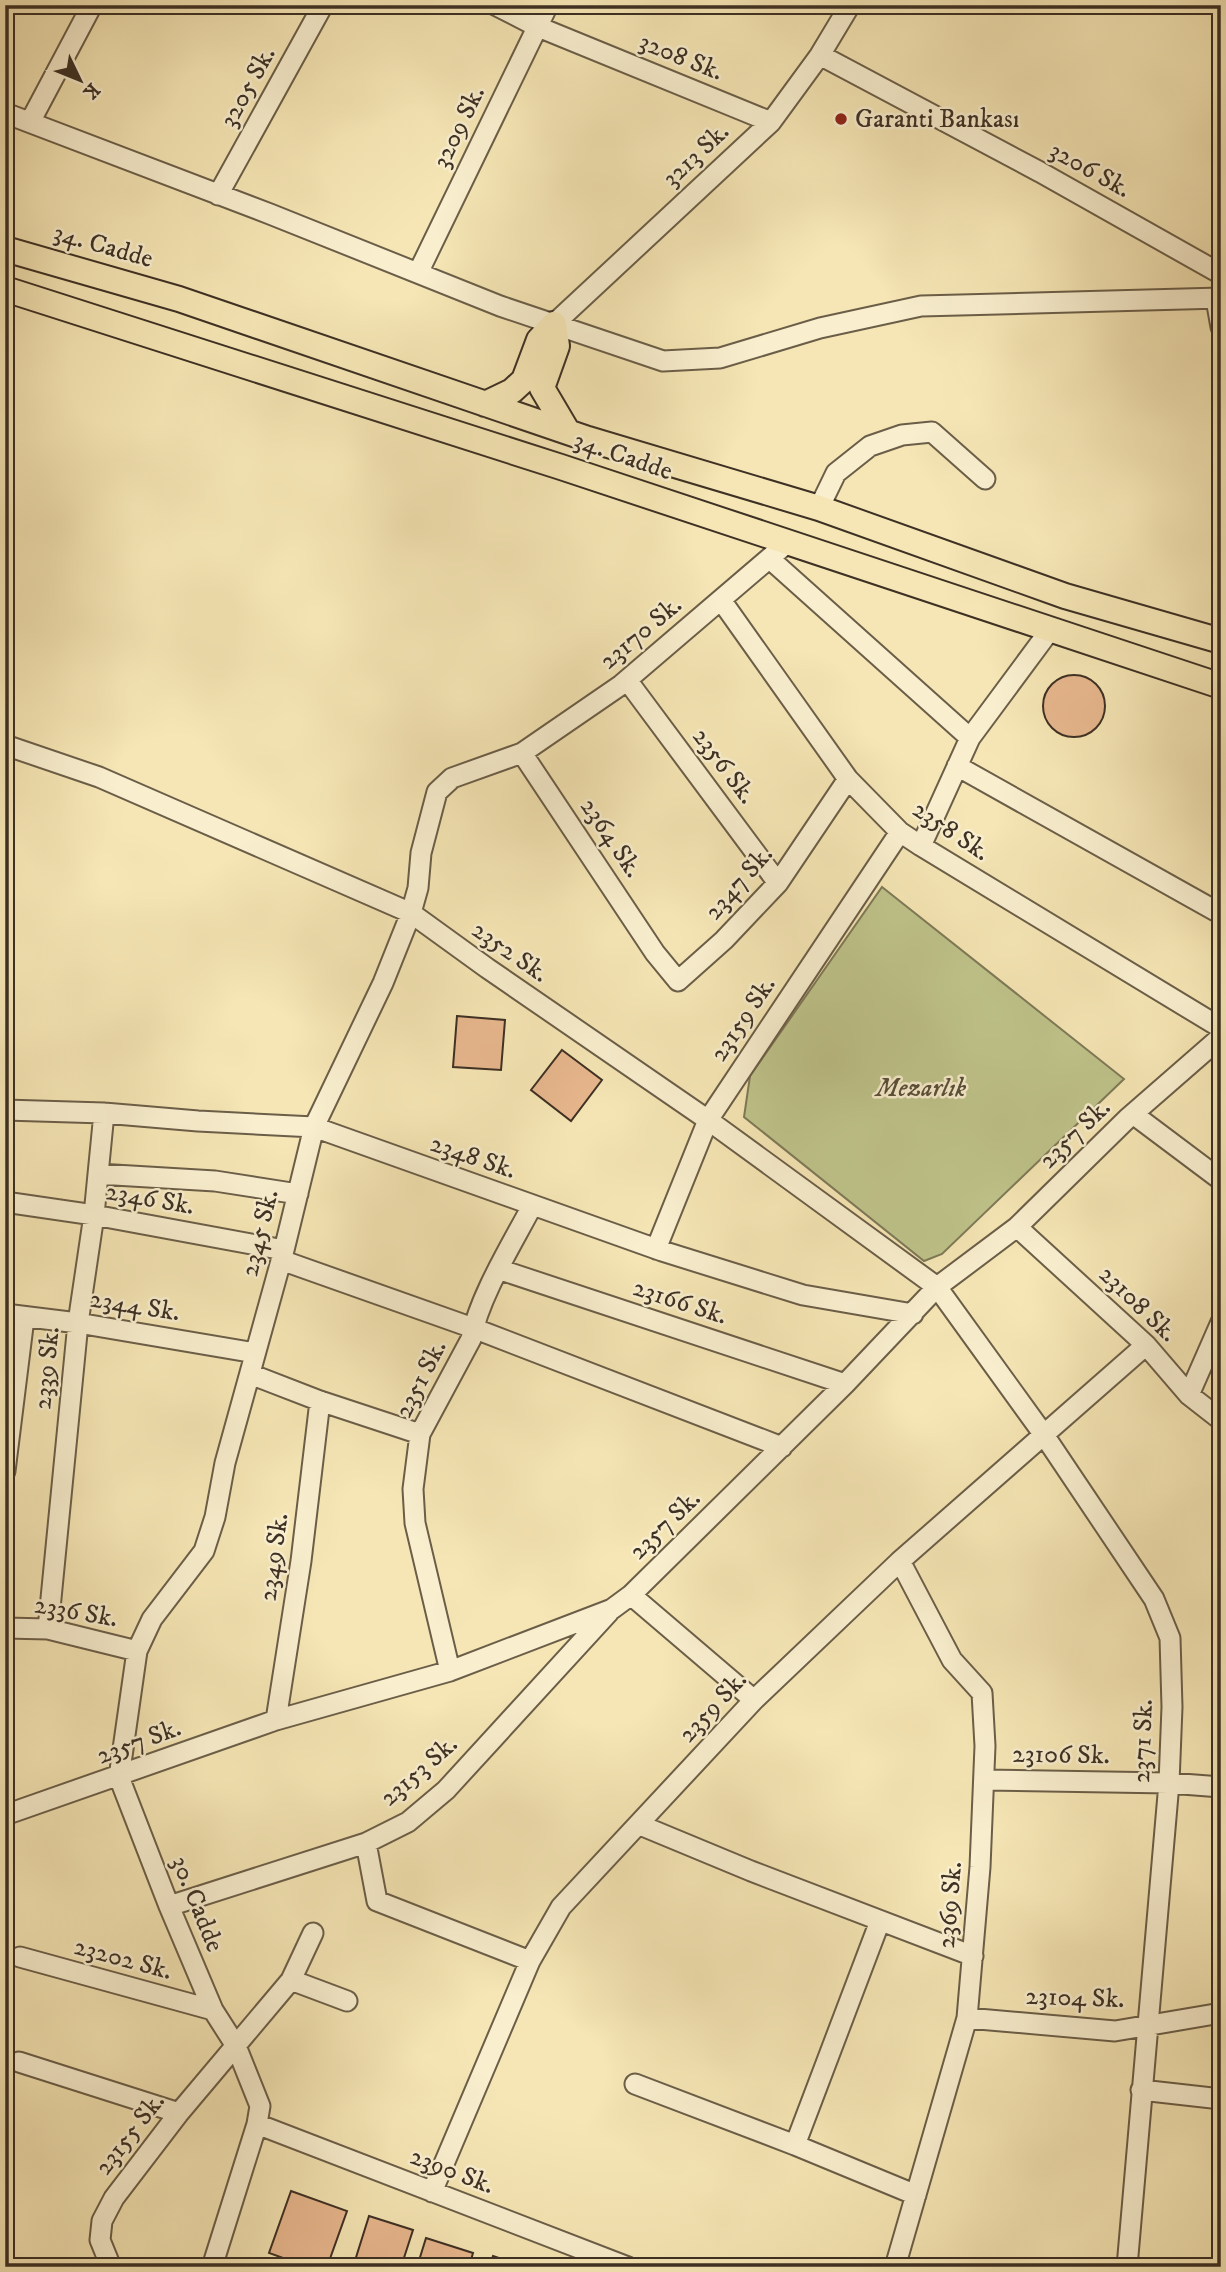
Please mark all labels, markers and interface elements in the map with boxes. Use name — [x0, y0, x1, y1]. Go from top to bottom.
street label: 3208 Sk. — [634, 25, 728, 89]
street label: 3205 Sk. — [212, 41, 284, 133]
north arrow — [46, 46, 116, 116]
text: K — [78, 78, 104, 104]
street label: 3209 Sk. — [425, 80, 493, 174]
place label: Garanti Bankası — [855, 103, 1019, 136]
marker: Garanti Bankası — [833, 111, 849, 127]
street label: 3213 Sk. — [656, 116, 736, 194]
street label: 3206 Sk. — [1043, 134, 1137, 206]
street label: 34. Cadde — [49, 216, 157, 276]
street label: 34. Cadde — [569, 424, 677, 488]
street label: 23170 Sk. — [593, 589, 689, 677]
street label: 2356 Sk. — [685, 721, 763, 811]
street label: 2364 Sk. — [572, 792, 650, 884]
street label: 2358 Sk. — [906, 793, 996, 869]
street label: 2347 Sk. — [698, 839, 780, 927]
street label: 2352 Sk. — [465, 914, 555, 990]
street label: 23159 Sk. — [702, 970, 784, 1068]
park label: Mezarlık — [874, 1072, 966, 1105]
street label: 2357 Sk. — [1032, 1092, 1118, 1176]
street label: 2348 Sk. — [426, 1127, 520, 1187]
street label: 2346 Sk. — [103, 1175, 197, 1223]
street label: 2345 Sk. — [233, 1186, 287, 1280]
street label: 23108 Sk. — [1092, 1258, 1184, 1350]
street label: 23166 Sk. — [629, 1271, 731, 1333]
street label: 2344 Sk. — [88, 1283, 182, 1329]
street label: 2339 Sk. — [26, 1325, 68, 1411]
street label: 2351 Sk. — [387, 1334, 455, 1424]
street label: 2357 Sk. — [622, 1483, 708, 1567]
street label: 2349 Sk. — [251, 1511, 297, 1603]
street label: 2336 Sk. — [32, 1588, 120, 1636]
street label: 2359 Sk. — [671, 1664, 755, 1750]
street label: 2371 Sk. — [1125, 1698, 1161, 1784]
street label: 2357 Sk. — [92, 1712, 186, 1772]
street label: 23153 Sk. — [373, 1728, 465, 1814]
street label: 23106 Sk. — [1012, 1738, 1110, 1772]
street label: 30. Cadde — [163, 1851, 231, 1957]
street label: 2369 Sk. — [930, 1860, 970, 1950]
street label: 23202 Sk. — [70, 1930, 176, 1988]
street label: 23104 Sk. — [1025, 1980, 1125, 2016]
street label: 23155 Sk. — [87, 2086, 173, 2182]
street label: 2390 Sk. — [405, 2140, 499, 2202]

